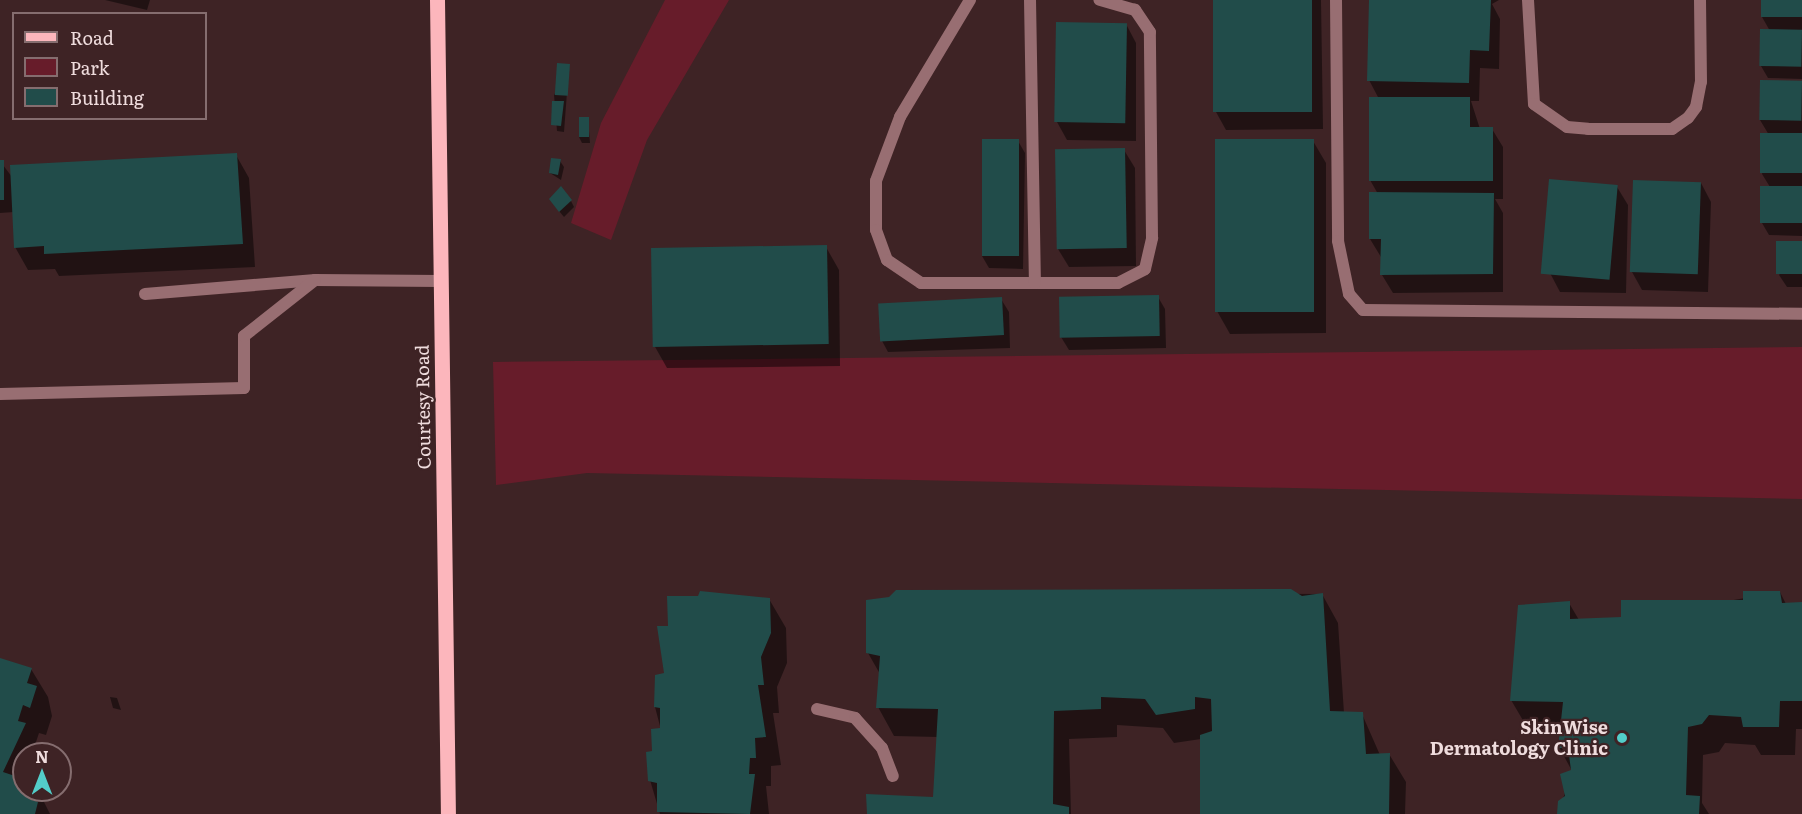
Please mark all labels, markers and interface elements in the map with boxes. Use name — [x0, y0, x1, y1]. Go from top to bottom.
legend — [12, 12, 207, 120]
text: Road — [70, 24, 114, 51]
text: Park — [70, 54, 109, 81]
text: Building — [70, 84, 144, 111]
street label: Courtesy Road — [411, 344, 435, 470]
place label: SkinWise Dermatology Clinic — [1430, 717, 1608, 760]
marker: SkinWise Dermatology Clinic — [1613, 729, 1631, 747]
north arrow — [12, 742, 72, 802]
text: N — [35, 744, 49, 768]

